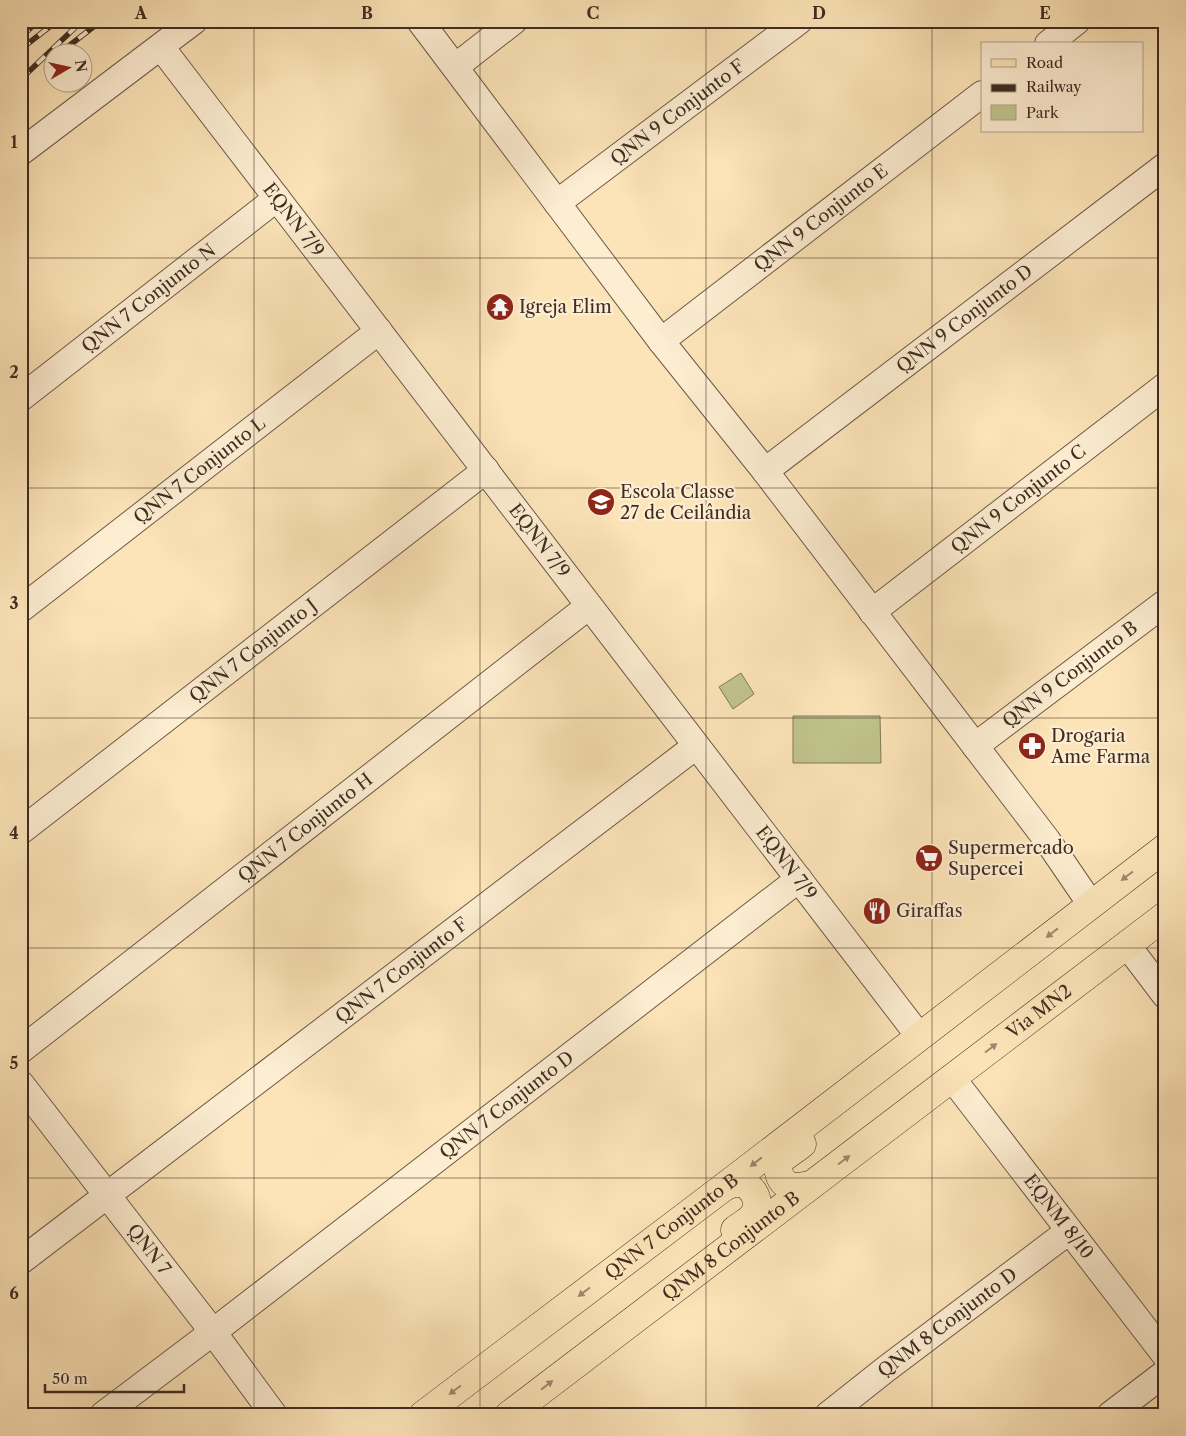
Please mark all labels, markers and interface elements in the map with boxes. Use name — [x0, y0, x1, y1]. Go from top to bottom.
text: A — [134, 3, 148, 23]
text: B — [361, 3, 373, 23]
text: C — [587, 3, 599, 23]
text: D — [812, 3, 826, 23]
text: E — [1039, 3, 1051, 23]
north arrow — [42, 42, 92, 92]
legend — [981, 42, 1144, 132]
text: Road — [1026, 53, 1063, 72]
street label: QNN 9 Conjunto F — [606, 54, 749, 170]
text: N — [71, 59, 91, 73]
text: Railway — [1026, 77, 1082, 96]
text: Park — [1026, 103, 1060, 122]
text: 1 — [10, 132, 18, 152]
street label: QNN 9 Conjunto E — [750, 159, 892, 276]
street label: EQNN 7/9 — [258, 179, 329, 261]
street label: QNN 7 Conjunto N — [77, 239, 220, 357]
street label: QNN 9 Conjunto D — [892, 260, 1037, 378]
temple icon: Igreja Elim — [485, 292, 515, 322]
place label: Igreja Elim — [519, 296, 612, 318]
text: 2 — [9, 362, 19, 382]
street label: QNN 7 Conjunto L — [129, 412, 270, 528]
street label: QNN 9 Conjunto C — [947, 440, 1090, 558]
place label: Escola Classe 27 de Ceilândia — [620, 481, 752, 524]
school or university icon: Escola Classe 27 de Ceilândia — [586, 487, 616, 517]
street label: EQNN 7/9 — [504, 499, 575, 582]
text: 3 — [9, 593, 19, 613]
street label: QNN 7 Conjunto J — [185, 594, 321, 707]
street label: QNN 9 Conjunto B — [998, 617, 1142, 732]
place label: Drogaria Ame Farma — [1050, 725, 1151, 768]
pharmacy icon: Drogaria Ame Farma — [1017, 731, 1047, 761]
street label: QNN 7 Conjunto H — [234, 768, 377, 887]
street label: EQNN 7/9 — [751, 822, 822, 904]
text: 4 — [9, 823, 19, 843]
place label: Supermercado Supercei — [948, 837, 1074, 880]
supermarket icon: Supermercado Supercei — [914, 843, 944, 873]
one-way arrow — [1121, 870, 1134, 881]
restaurant icon: Giraffas — [862, 896, 892, 926]
place label: Giraffas — [896, 900, 963, 922]
street label: QNN 7 Conjunto F — [331, 913, 473, 1028]
one-way arrow — [1046, 928, 1059, 939]
street label: Via MN2 — [1001, 980, 1076, 1044]
one-way arrow — [984, 1043, 997, 1054]
street label: QNN 7 Conjunto D — [435, 1046, 578, 1164]
text: 5 — [10, 1053, 19, 1073]
one-way arrow — [837, 1155, 851, 1165]
one-way arrow — [749, 1157, 763, 1167]
street label: QNN 7 Conjunto B — [601, 1169, 743, 1284]
street label: EQNM 8/10 — [1019, 1170, 1098, 1263]
street label: QNM 8 Conjunto B — [658, 1187, 804, 1305]
street label: QNN 7 — [122, 1220, 176, 1279]
street label: QNM 8 Conjunto D — [874, 1263, 1021, 1382]
text: 6 — [9, 1283, 19, 1303]
one-way arrow — [578, 1287, 591, 1297]
scale bar — [45, 1361, 184, 1393]
text: 50 m — [52, 1369, 88, 1388]
one-way arrow — [540, 1379, 553, 1390]
one-way arrow — [448, 1385, 462, 1395]

